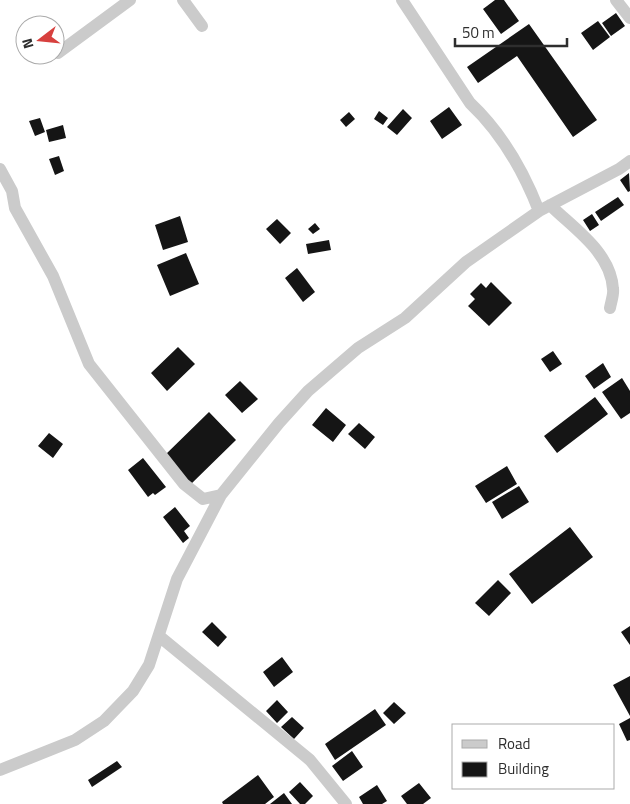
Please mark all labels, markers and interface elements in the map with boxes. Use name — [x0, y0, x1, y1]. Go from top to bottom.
north arrow — [15, 15, 65, 65]
scale bar — [455, 15, 568, 47]
text: 50 m — [462, 21, 495, 44]
text: N — [16, 36, 38, 51]
legend — [452, 724, 615, 789]
text: Road — [498, 732, 530, 755]
text: Building — [498, 757, 549, 780]

